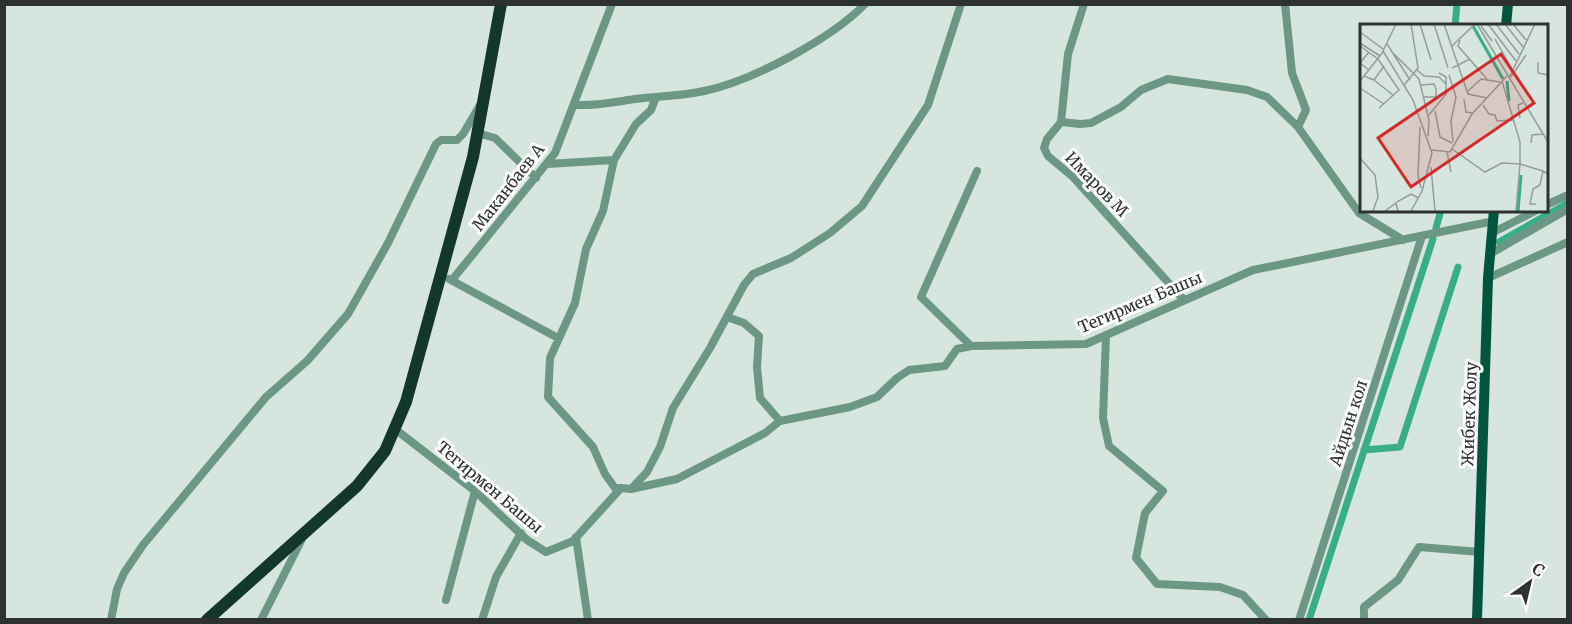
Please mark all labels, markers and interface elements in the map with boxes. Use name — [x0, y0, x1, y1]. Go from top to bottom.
inset map — [1360, 24, 1548, 212]
street label: Маканбаев А — [468, 139, 549, 235]
street label: Имаров М — [1061, 147, 1133, 221]
street label: Тегирмен Башы — [1075, 267, 1205, 337]
street label: Жибек Жолу — [1457, 361, 1481, 467]
street label: Айдын кол — [1324, 377, 1371, 470]
street label: Тегирмен Башы — [433, 437, 547, 537]
north arrow — [1500, 552, 1560, 612]
text: С — [1528, 558, 1548, 581]

